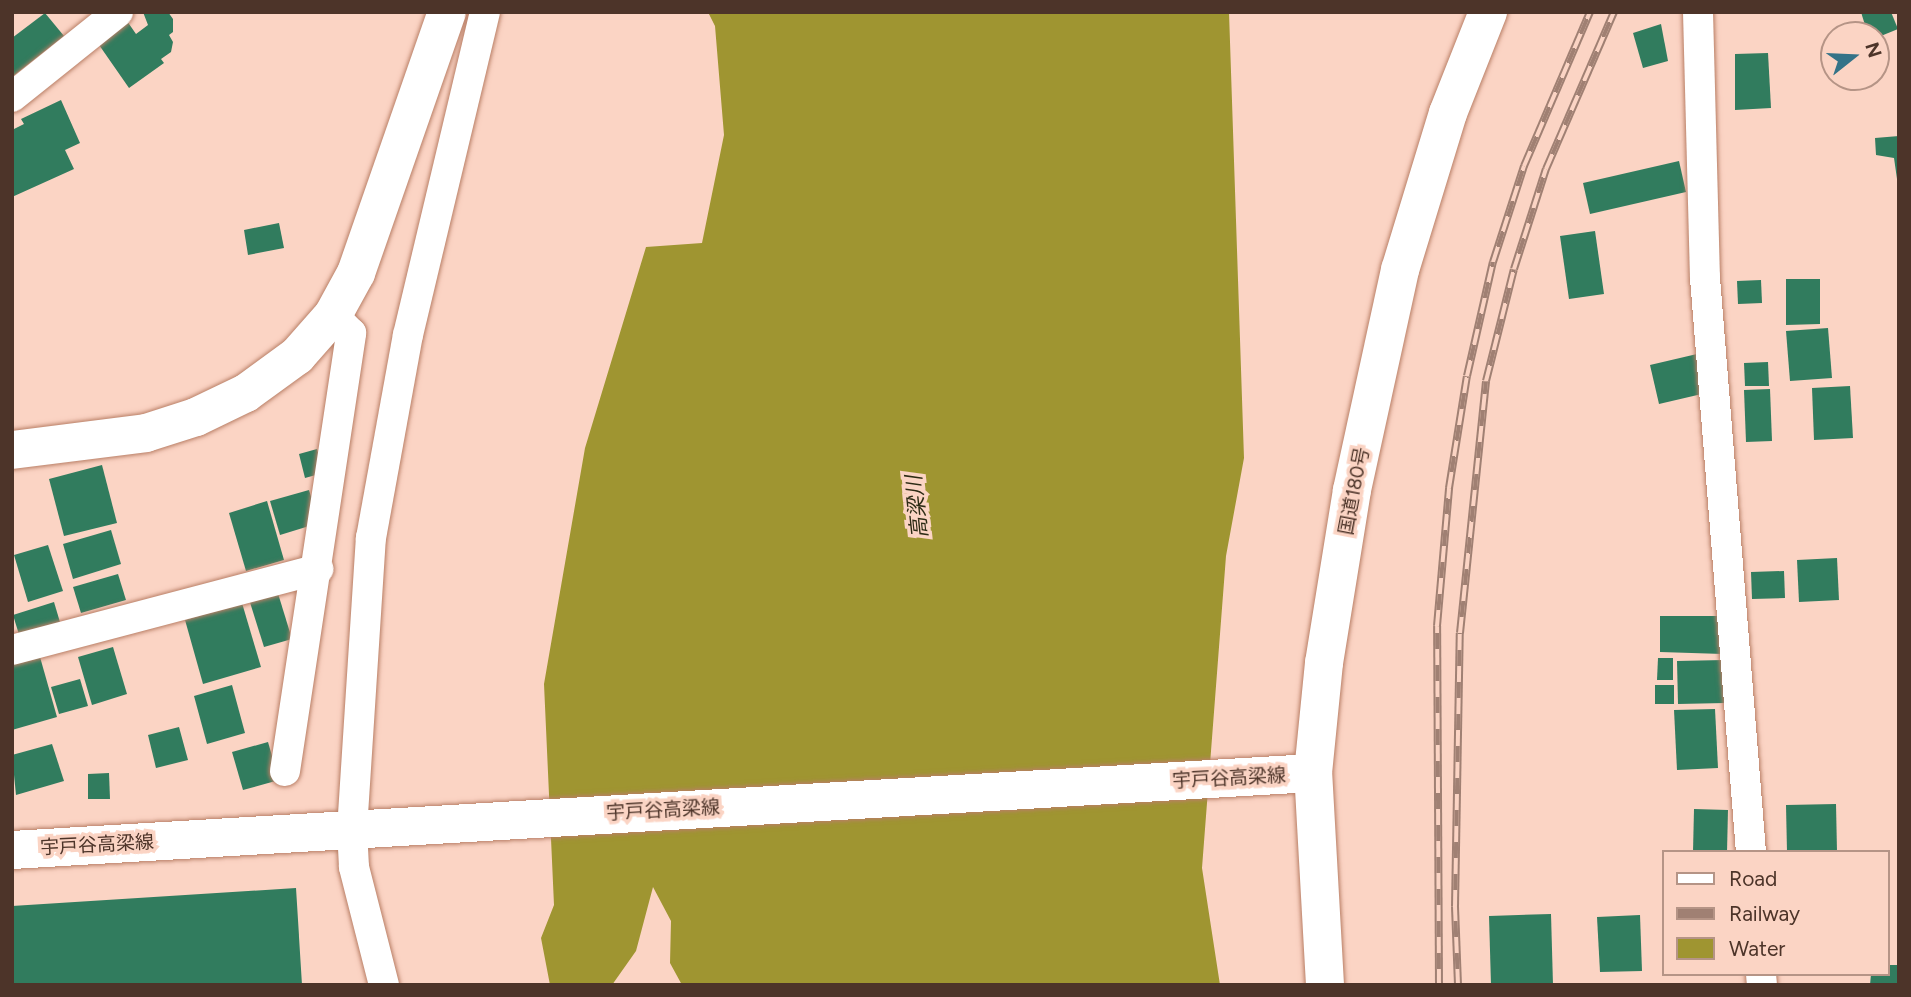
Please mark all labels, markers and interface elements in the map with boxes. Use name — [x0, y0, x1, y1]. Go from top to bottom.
north arrow — [1820, 21, 1890, 91]
text: N — [1860, 39, 1887, 61]
street label: 国道180号 — [1334, 445, 1374, 537]
water label: 高梁川 — [901, 474, 933, 540]
street label: 宇戸谷高梁線 — [1171, 764, 1287, 792]
street label: 宇戸谷高梁線 — [605, 796, 721, 824]
street label: 宇戸谷高梁線 — [39, 831, 155, 859]
legend — [1662, 850, 1890, 976]
text: Road — [1729, 866, 1777, 891]
text: Railway — [1729, 901, 1800, 926]
text: Water — [1729, 936, 1785, 961]

